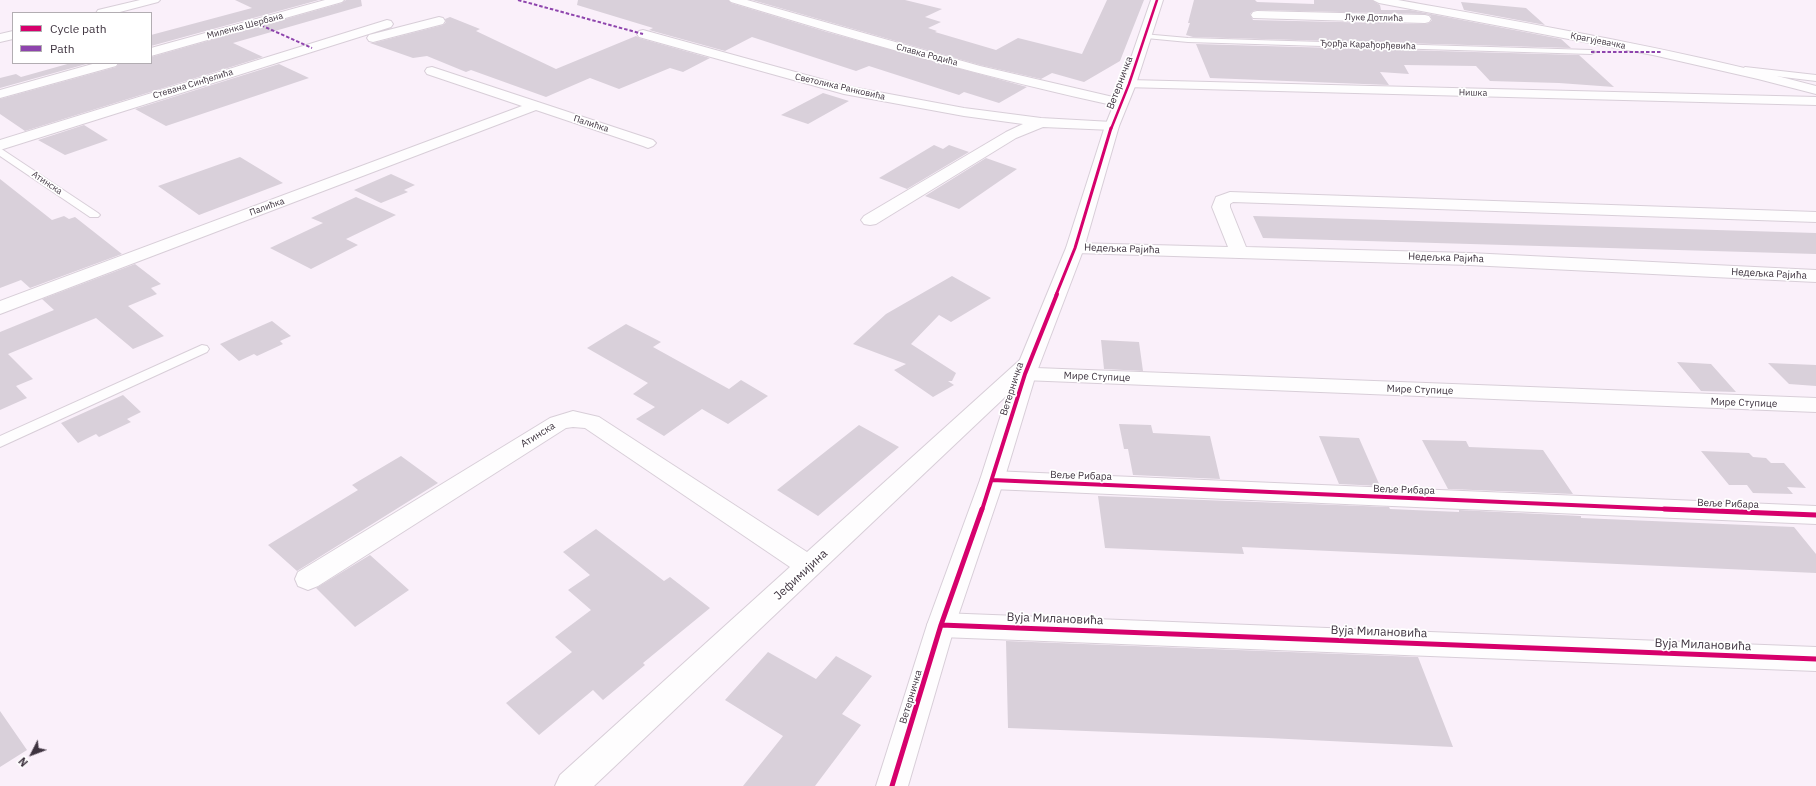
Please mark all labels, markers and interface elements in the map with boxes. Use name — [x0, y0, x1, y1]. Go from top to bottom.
street label: Миленка Шербана — [206, 11, 284, 41]
legend — [12, 12, 152, 64]
street label: Луке Дотлића — [1345, 12, 1403, 24]
text: Cycle path — [50, 21, 107, 36]
street label: Крагујевачка — [1570, 30, 1626, 52]
street label: Ђорђа Карађорђевића — [1320, 38, 1416, 52]
text: Path — [50, 41, 75, 56]
street label: Славка Родића — [895, 42, 959, 68]
street label: Ветерничка — [1104, 55, 1136, 111]
street label: Стевана Синђелића — [152, 67, 234, 101]
street label: Светолика Ранковића — [794, 71, 886, 103]
street label: Нишка — [1459, 87, 1487, 99]
street label: Палићка — [572, 113, 610, 135]
street label: Атинска — [30, 169, 64, 197]
street label: Палићка — [248, 196, 286, 218]
street label: Недељка Рајића — [1084, 242, 1160, 256]
street label: Недељка Рајића — [1408, 251, 1484, 265]
street label: Недељка Рајића — [1731, 266, 1807, 282]
street label: Ветерничка — [998, 361, 1026, 417]
street label: Мире Ступице — [1063, 370, 1131, 384]
street label: Мире Ступице — [1386, 383, 1454, 397]
street label: Мире Ступице — [1710, 396, 1778, 410]
street label: Атинска — [519, 420, 557, 450]
street label: Веље Рибара — [1050, 469, 1112, 483]
street label: Веље Рибара — [1373, 483, 1435, 497]
street label: Веље Рибара — [1697, 497, 1759, 511]
street label: Јефимијина — [771, 547, 831, 603]
street label: Вуја Милановића — [1006, 610, 1104, 628]
street label: Вуја Милановића — [1330, 623, 1428, 641]
street label: Вуја Милановића — [1654, 636, 1752, 654]
street label: Ветерничка — [897, 669, 925, 725]
north arrow — [12, 734, 52, 774]
text: N — [15, 754, 31, 770]

